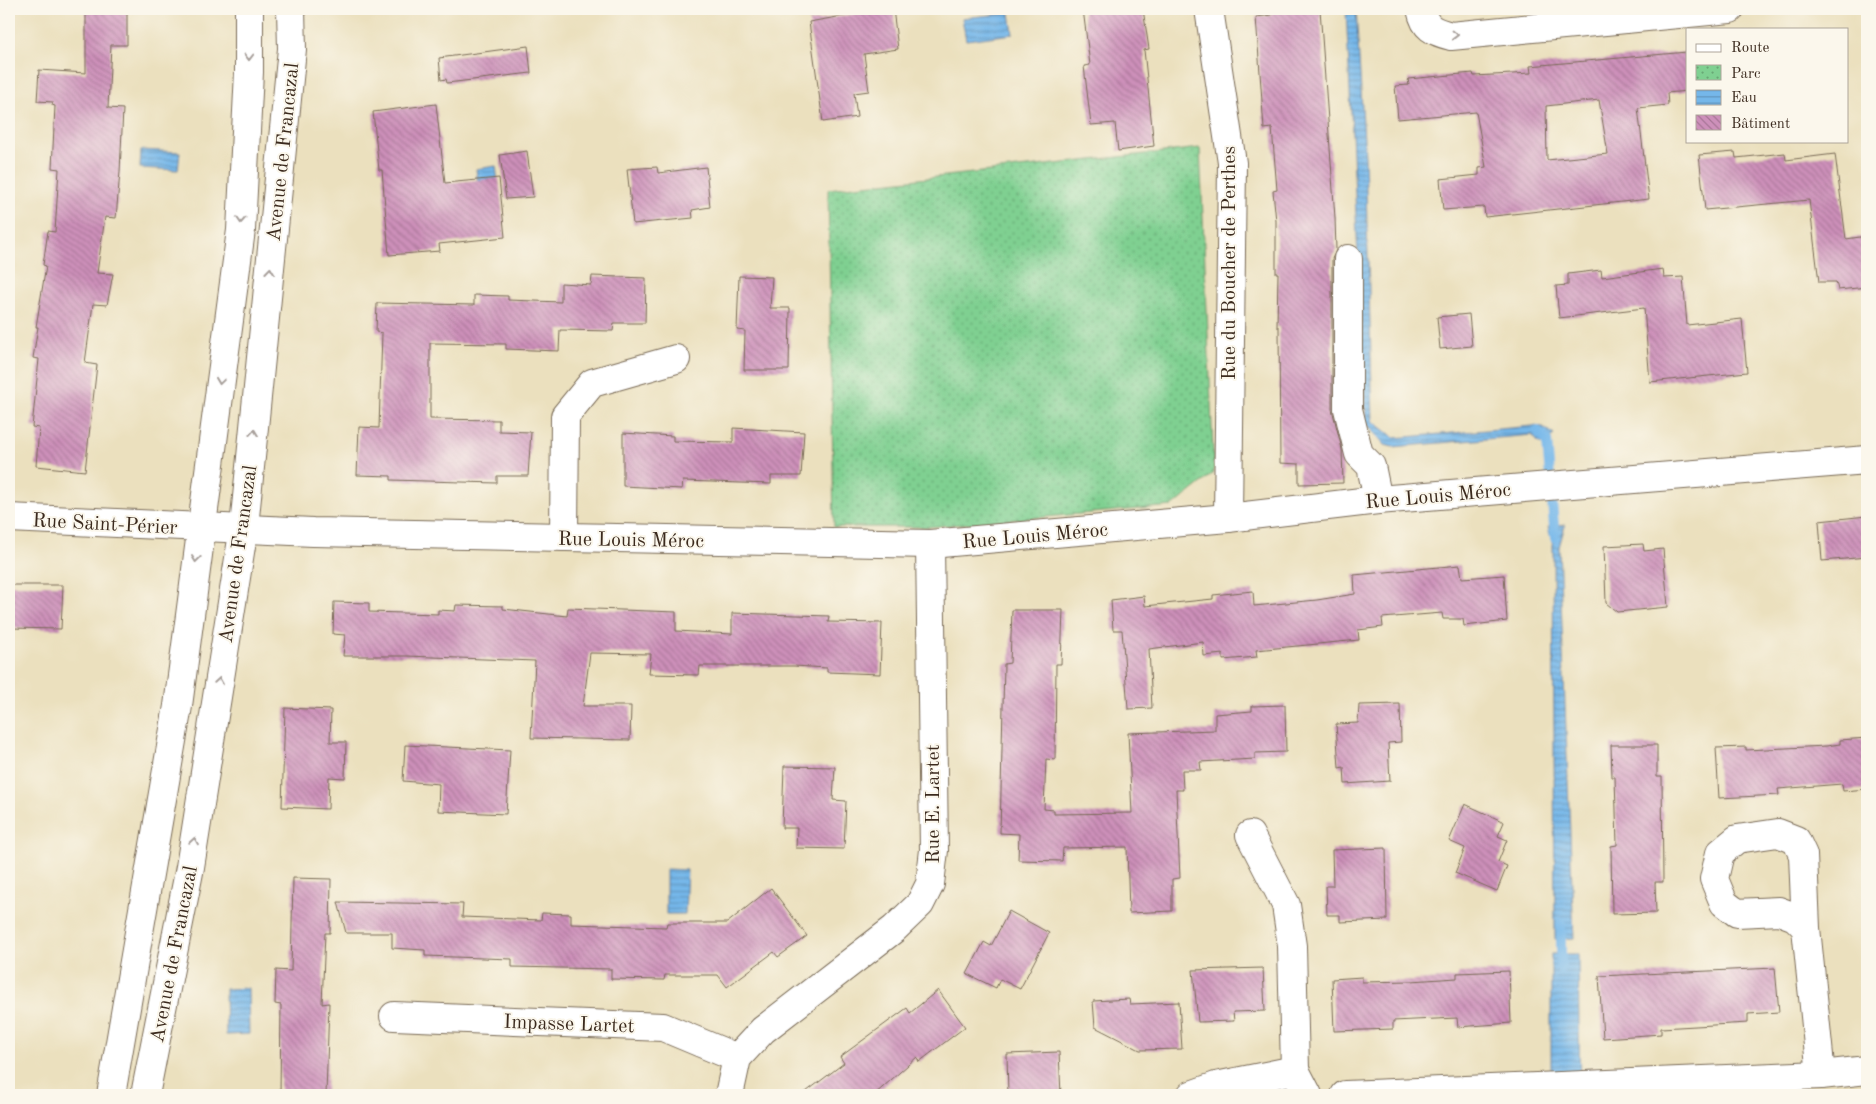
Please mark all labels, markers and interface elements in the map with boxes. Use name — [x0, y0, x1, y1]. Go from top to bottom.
legend — [1686, 28, 1848, 142]
one-way arrow — [1451, 30, 1459, 40]
text: Route — [1731, 41, 1769, 56]
one-way arrow — [244, 54, 254, 62]
street label: Avenue de Francazal — [265, 62, 303, 242]
text: Parc — [1731, 67, 1761, 82]
text: Eau — [1731, 91, 1757, 106]
text: Bâtiment — [1731, 117, 1790, 132]
street label: Rue du Boucher de Perthes — [1220, 146, 1240, 380]
one-way arrow — [236, 216, 247, 224]
one-way arrow — [265, 267, 276, 275]
one-way arrow — [215, 377, 226, 385]
one-way arrow — [248, 429, 259, 437]
street label: Avenue de Francazal — [217, 464, 261, 645]
street label: Rue Louis Méroc — [1364, 481, 1512, 513]
street label: Rue Saint-Périer — [32, 511, 178, 539]
street label: Rue Louis Méroc — [961, 521, 1109, 553]
street label: Rue Louis Méroc — [558, 530, 705, 552]
one-way arrow — [192, 555, 202, 564]
one-way arrow — [214, 676, 224, 685]
street label: Rue E. Lartet — [924, 744, 944, 864]
one-way arrow — [188, 837, 199, 845]
street label: Avenue de Francazal — [148, 864, 202, 1044]
street label: Impasse Lartet — [503, 1013, 635, 1037]

